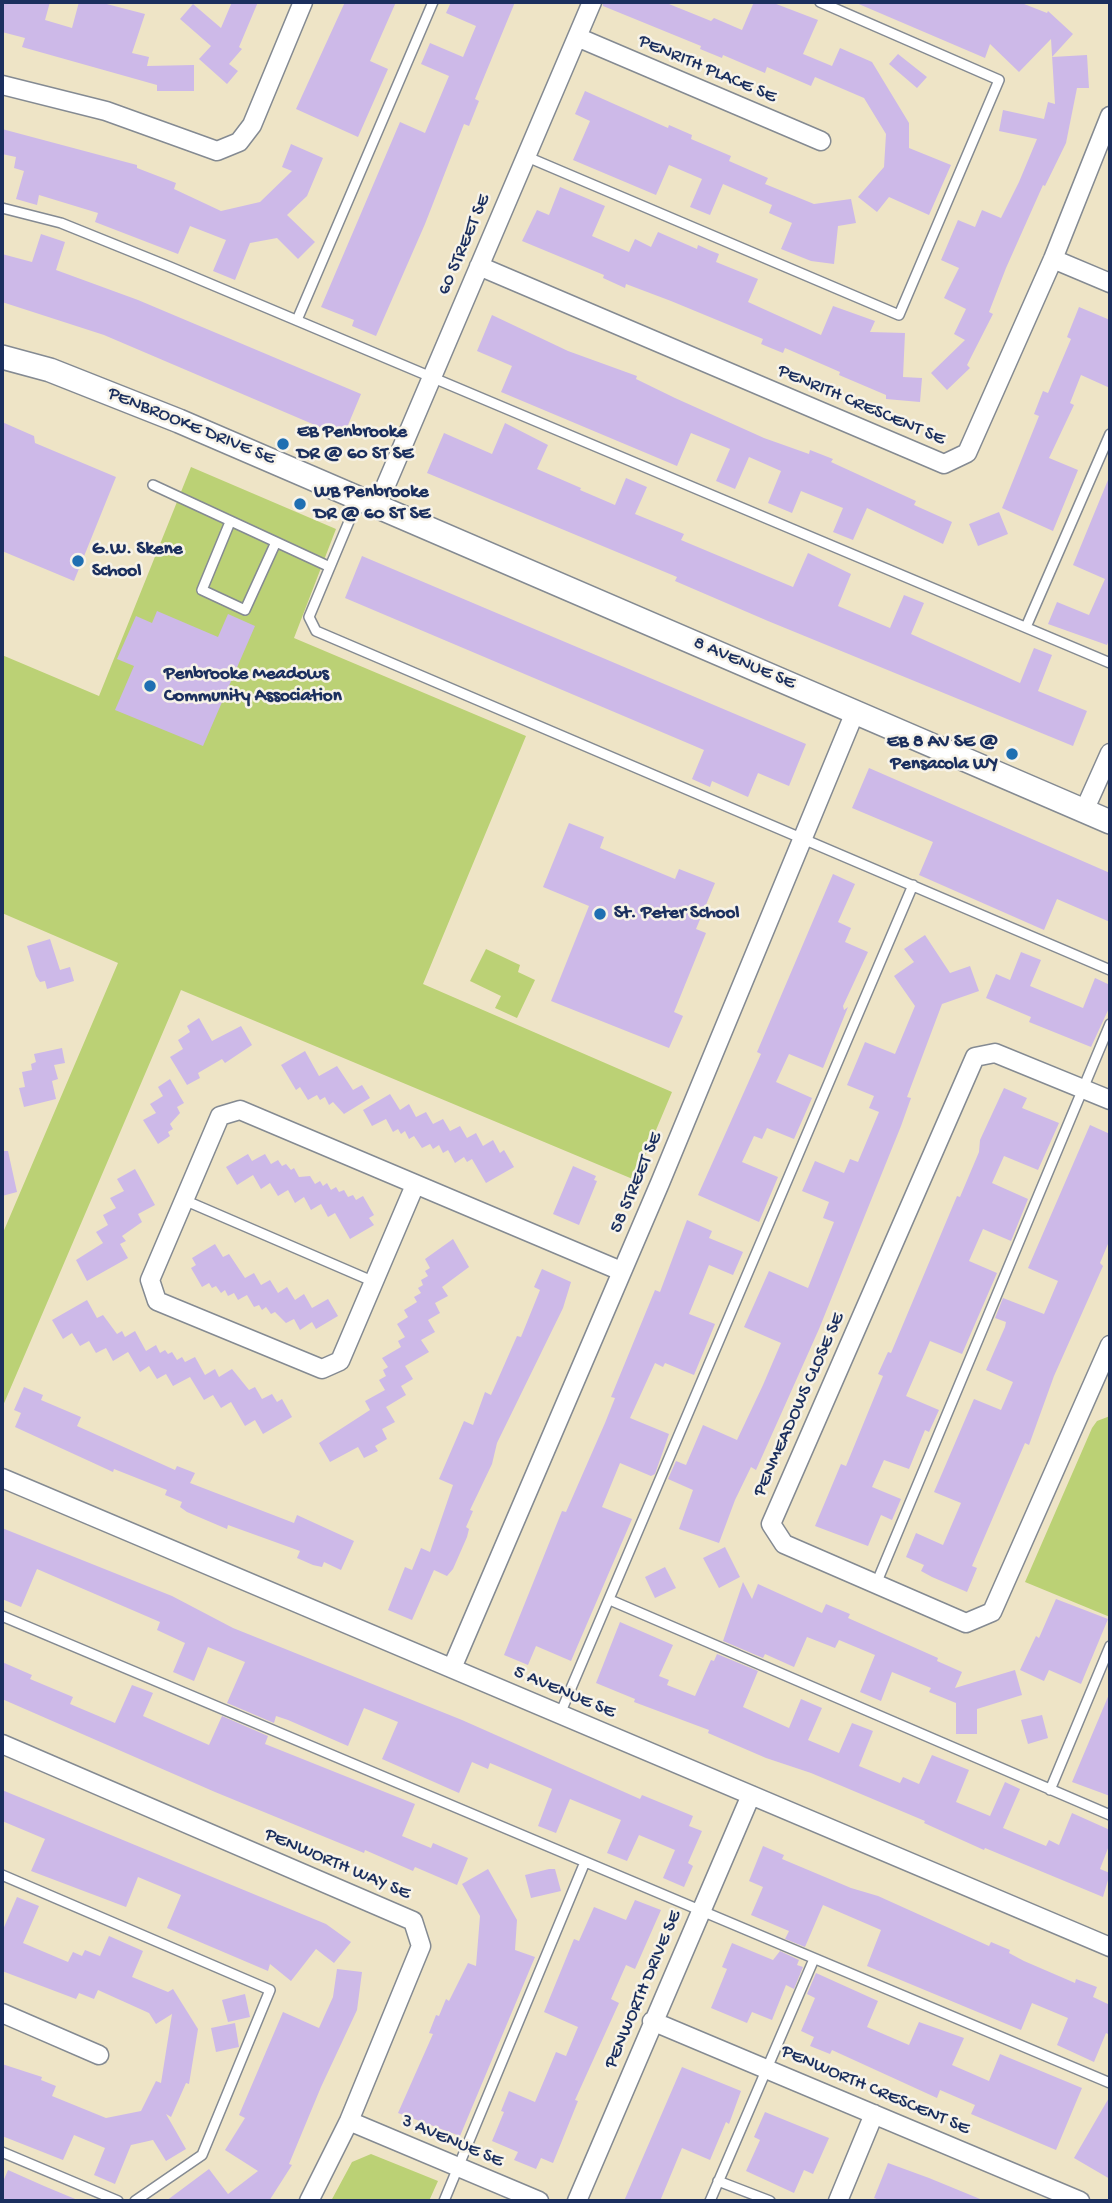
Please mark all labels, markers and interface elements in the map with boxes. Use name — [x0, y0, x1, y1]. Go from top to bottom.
street label: PENRITH PLACE SE — [635, 31, 779, 109]
street label: 60 STREET SE — [434, 191, 496, 299]
street label: PENRITH CRESCENT SE — [774, 360, 948, 452]
street label: PENBROOKE DRIVE SE — [104, 383, 278, 471]
place label: EB Penbrooke DR @ 60 ST SE — [297, 422, 413, 466]
marker: EB Penbrooke DR @ 60 ST SE — [275, 436, 291, 452]
place label: WB Penbrooke DR @ 60 ST SE — [314, 482, 430, 526]
marker: WB Penbrooke DR @ 60 ST SE — [292, 496, 308, 512]
place label: G.W. Skene School — [92, 539, 182, 583]
marker: G.W. Skene School — [70, 553, 86, 569]
street label: 8 AVENUE SE — [689, 632, 799, 696]
place label: Penbrooke Meadows Community Association — [164, 664, 342, 708]
marker: Penbrooke Meadows Community Association — [142, 678, 158, 694]
place label: EB 8 AV SE @ Pensacola WY — [887, 732, 998, 776]
marker: EB 8 AV SE @ Pensacola WY — [1004, 746, 1020, 762]
place label: St. Peter School — [614, 903, 739, 925]
marker: St. Peter School — [592, 906, 608, 922]
street label: 58 STREET SE — [606, 1129, 668, 1237]
street label: PENMEADOWS CLOSE SE — [749, 1310, 851, 1500]
street label: 5 AVENUE SE — [510, 1661, 618, 1725]
street label: PENWORTH WAY SE — [261, 1824, 413, 1906]
street label: PENWORTH DRIVE SE — [600, 1908, 688, 2072]
street label: PENWORTH CRESCENT SE — [777, 2041, 973, 2141]
street label: 3 AVENUE SE — [398, 2110, 506, 2174]

